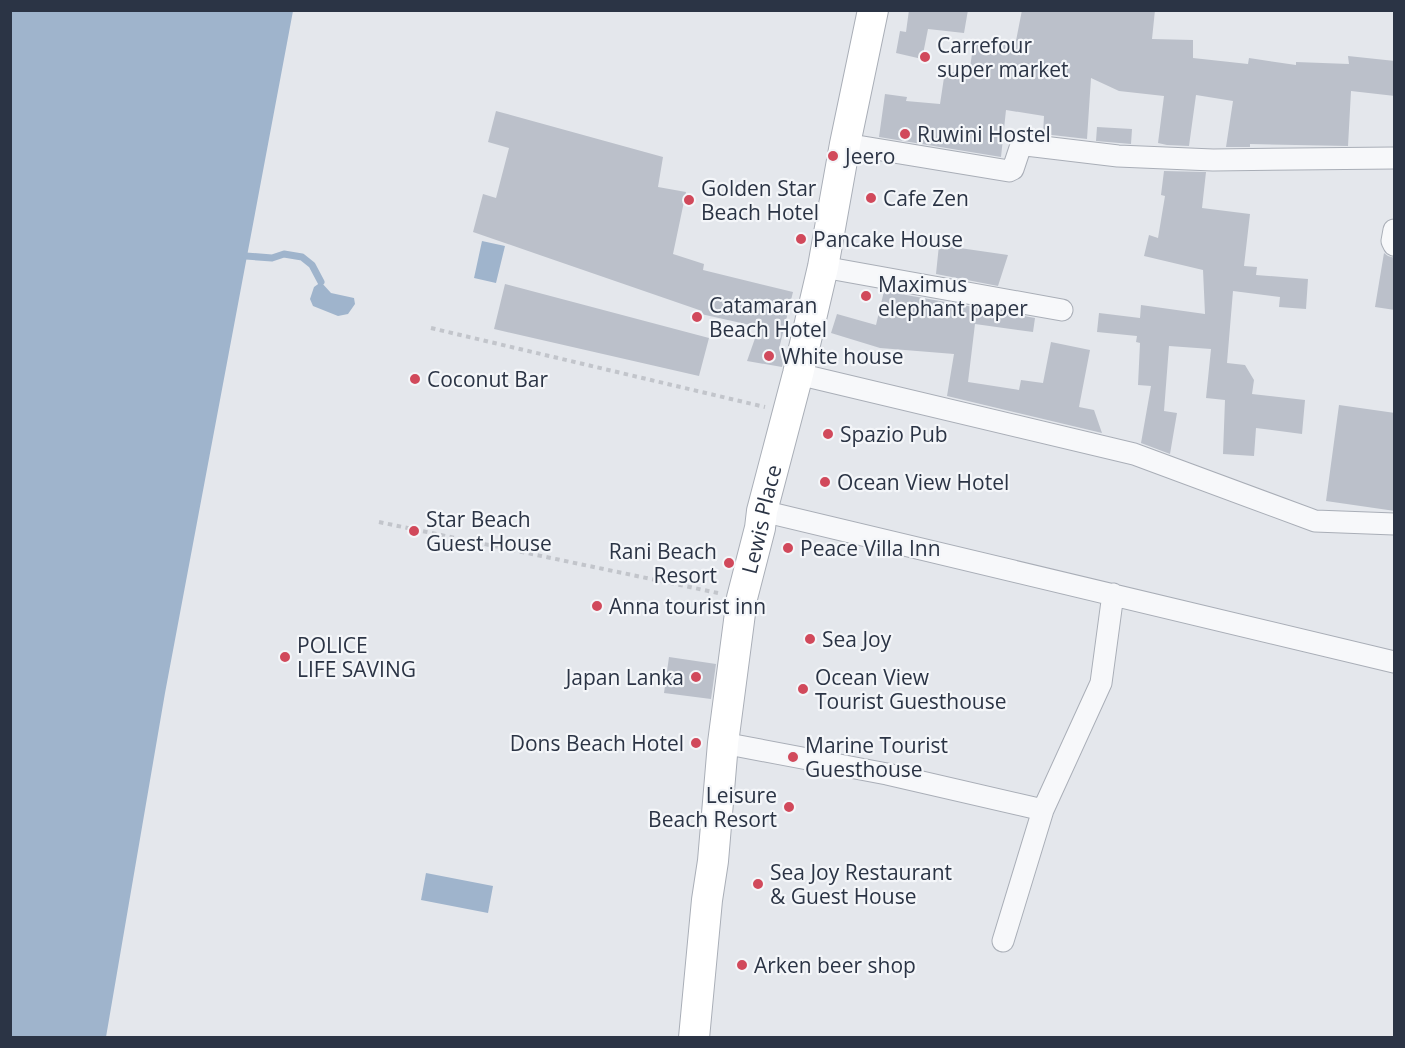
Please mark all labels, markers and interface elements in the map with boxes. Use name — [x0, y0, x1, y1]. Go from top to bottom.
place label: Carrefour super market — [937, 31, 1069, 83]
marker: Carrefour super market — [918, 50, 932, 64]
place label: Ruwini Hostel — [917, 120, 1051, 148]
marker: Ruwini Hostel — [898, 127, 912, 141]
place label: Jeero — [843, 142, 895, 170]
marker: Jeero — [826, 149, 840, 163]
place label: Golden Star Beach Hotel — [701, 174, 819, 226]
place label: Cafe Zen — [883, 184, 969, 212]
marker: Cafe Zen — [864, 191, 878, 205]
marker: Golden Star Beach Hotel — [682, 193, 696, 207]
place label: Pancake House — [813, 225, 963, 253]
marker: Pancake House — [794, 232, 808, 246]
place label: Maximus elephant paper — [878, 270, 1028, 322]
marker: Maximus elephant paper — [859, 289, 873, 303]
place label: Catamaran Beach Hotel — [709, 291, 827, 343]
marker: Catamaran Beach Hotel — [690, 310, 704, 324]
place label: White house — [781, 342, 904, 370]
marker: White house — [762, 349, 776, 363]
place label: Coconut Bar — [427, 365, 548, 393]
marker: Coconut Bar — [408, 372, 422, 386]
place label: Spazio Pub — [840, 420, 948, 448]
marker: Spazio Pub — [821, 427, 835, 441]
street label: Lewis Place — [735, 461, 788, 577]
place label: Ocean View Hotel — [837, 468, 1009, 496]
marker: Ocean View Hotel — [818, 475, 832, 489]
place label: Star Beach Guest House — [426, 505, 552, 557]
marker: Star Beach Guest House — [407, 524, 421, 538]
place label: Peace Villa Inn — [800, 534, 941, 562]
place label: Rani Beach Resort — [609, 537, 717, 589]
marker: Peace Villa Inn — [781, 541, 795, 555]
marker: Rani Beach Resort — [722, 556, 736, 570]
place label: Anna tourist inn — [609, 592, 766, 620]
marker: Anna tourist inn — [590, 599, 604, 613]
place label: Sea Joy — [822, 625, 892, 653]
place label: POLICE LIFE SAVING — [297, 631, 416, 683]
marker: Sea Joy — [803, 632, 817, 646]
marker: POLICE LIFE SAVING — [278, 650, 292, 664]
place label: Japan Lanka — [564, 663, 684, 691]
place label: Ocean View Tourist Guesthouse — [815, 663, 1007, 715]
marker: Japan Lanka — [689, 670, 703, 684]
marker: Ocean View Tourist Guesthouse — [796, 682, 810, 696]
place label: Dons Beach Hotel — [510, 729, 684, 757]
place label: Marine Tourist Guesthouse — [805, 731, 948, 783]
marker: Dons Beach Hotel — [689, 736, 703, 750]
marker: Marine Tourist Guesthouse — [786, 750, 800, 764]
place label: Leisure Beach Resort — [648, 781, 777, 833]
marker: Leisure Beach Resort — [782, 800, 796, 814]
place label: Sea Joy Restaurant & Guest House — [770, 858, 952, 910]
marker: Sea Joy Restaurant & Guest House — [751, 877, 765, 891]
place label: Arken beer shop — [754, 951, 916, 979]
marker: Arken beer shop — [735, 958, 749, 972]

